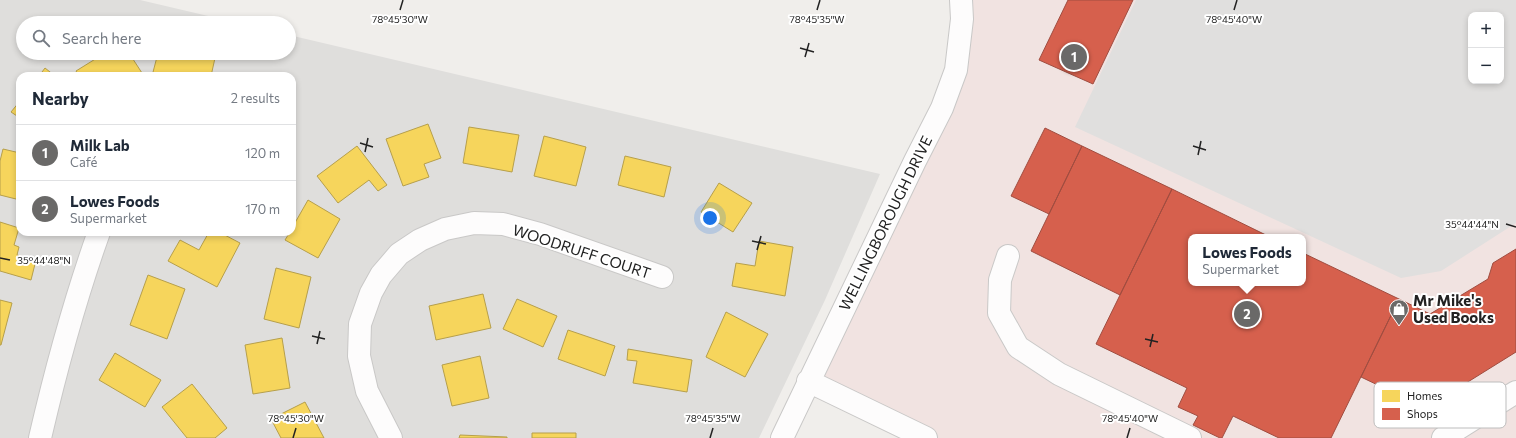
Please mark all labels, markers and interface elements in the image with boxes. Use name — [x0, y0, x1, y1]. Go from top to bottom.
map controls — [1468, 12, 1504, 84]
button: + — [1468, 12, 1504, 48]
text: 78°45'30"W — [372, 13, 428, 25]
text: 78°45'35"W — [789, 13, 845, 25]
text: 78°45'40"W — [1206, 13, 1262, 25]
search box — [16, 16, 296, 60]
icon: search — [30, 27, 52, 49]
text: Search here — [62, 29, 141, 47]
pin: 1 — [1061, 42, 1087, 72]
button: − — [1468, 48, 1504, 84]
text: Nearby — [32, 88, 89, 109]
text: 2 results — [231, 90, 280, 106]
street label: WELLINGBOROUGH DRIVE — [835, 132, 935, 313]
text: Milk Lab — [70, 136, 130, 154]
text: 1 — [42, 145, 48, 161]
text: 120 m — [245, 145, 280, 161]
text: Café — [70, 154, 97, 170]
text: Lowes Foods — [70, 192, 159, 210]
text: 2 — [41, 201, 49, 217]
text: 170 m — [245, 201, 280, 217]
your location — [700, 208, 720, 228]
text: Supermarket — [70, 210, 147, 226]
text: 35°44'44"N — [1445, 218, 1499, 230]
street label: WOODRUFF COURT — [511, 220, 654, 282]
popup — [1188, 234, 1306, 286]
text: Lowes Foods — [1202, 243, 1292, 261]
text: 35°44'48"N — [17, 254, 71, 266]
text: Supermarket — [1202, 261, 1279, 277]
place label: Mr Mike's Used Books — [1413, 291, 1494, 326]
shop icon: Mr Mike's Used Books — [1388, 298, 1410, 326]
pin: 2 — [1234, 299, 1260, 329]
legend — [1374, 382, 1506, 428]
text: Homes — [1407, 389, 1442, 402]
text: Shops — [1407, 407, 1438, 420]
text: 78°45'30"W — [268, 412, 324, 424]
text: 78°45'35"W — [685, 412, 741, 424]
text: 78°45'40"W — [1102, 412, 1158, 424]

